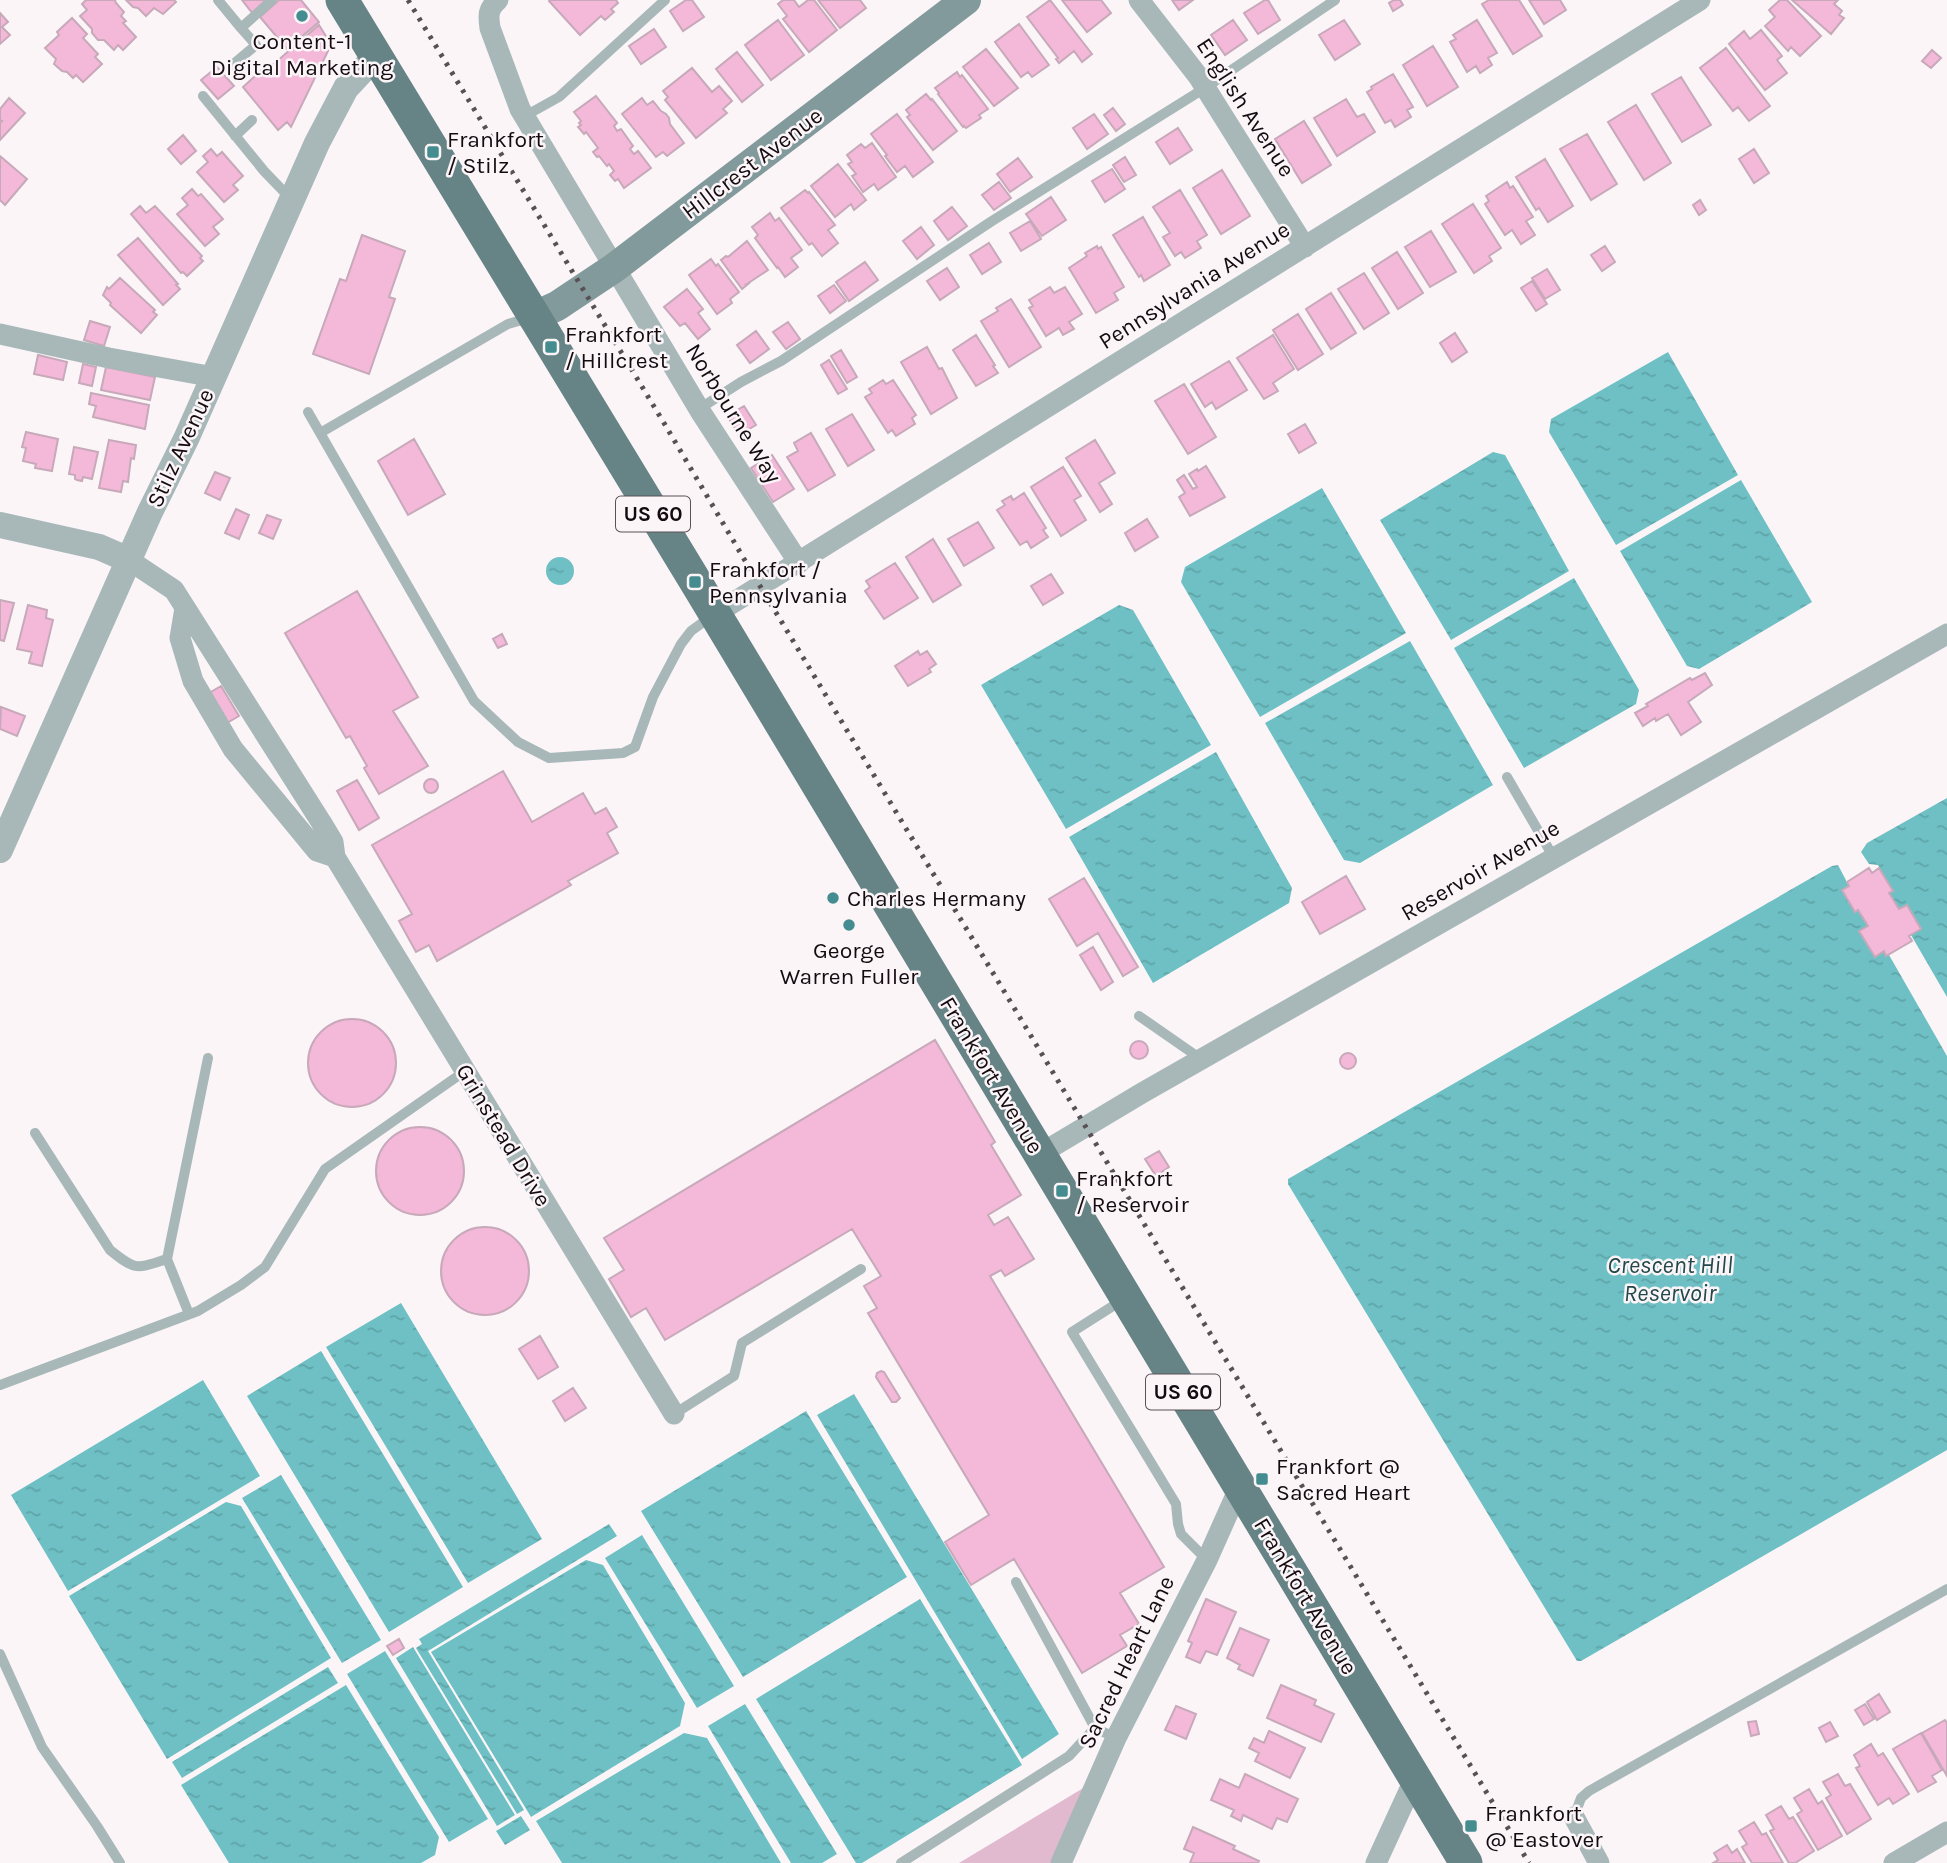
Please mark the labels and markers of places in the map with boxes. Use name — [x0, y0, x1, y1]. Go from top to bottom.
marker: Content-1 Digital Marketing — [294, 8, 310, 24]
place label: Content-1 Digital Marketing — [211, 28, 393, 81]
place label: Frankfort / Stilz — [447, 126, 544, 179]
marker: Frankfort / Stilz — [425, 144, 441, 160]
place label: Frankfort / Hillcrest — [565, 321, 669, 374]
marker: Frankfort / Hillcrest — [543, 339, 559, 355]
place label: Frankfort / Pennsylvania — [709, 556, 848, 609]
marker: Frankfort / Pennsylvania — [687, 574, 703, 590]
place label: Charles Hermany — [847, 885, 1026, 912]
marker: Charles Hermany — [825, 890, 841, 906]
marker: George Warren Fuller — [841, 917, 857, 933]
place label: George Warren Fuller — [780, 937, 919, 990]
place label: Frankfort / Reservoir — [1076, 1165, 1189, 1218]
marker: Frankfort / Reservoir — [1054, 1183, 1070, 1199]
place label: Frankfort @ Sacred Heart — [1276, 1453, 1411, 1506]
marker: Frankfort @ Sacred Heart — [1254, 1471, 1270, 1487]
place label: Frankfort @ Eastover — [1485, 1800, 1603, 1853]
marker: Frankfort @ Eastover — [1463, 1818, 1479, 1834]

